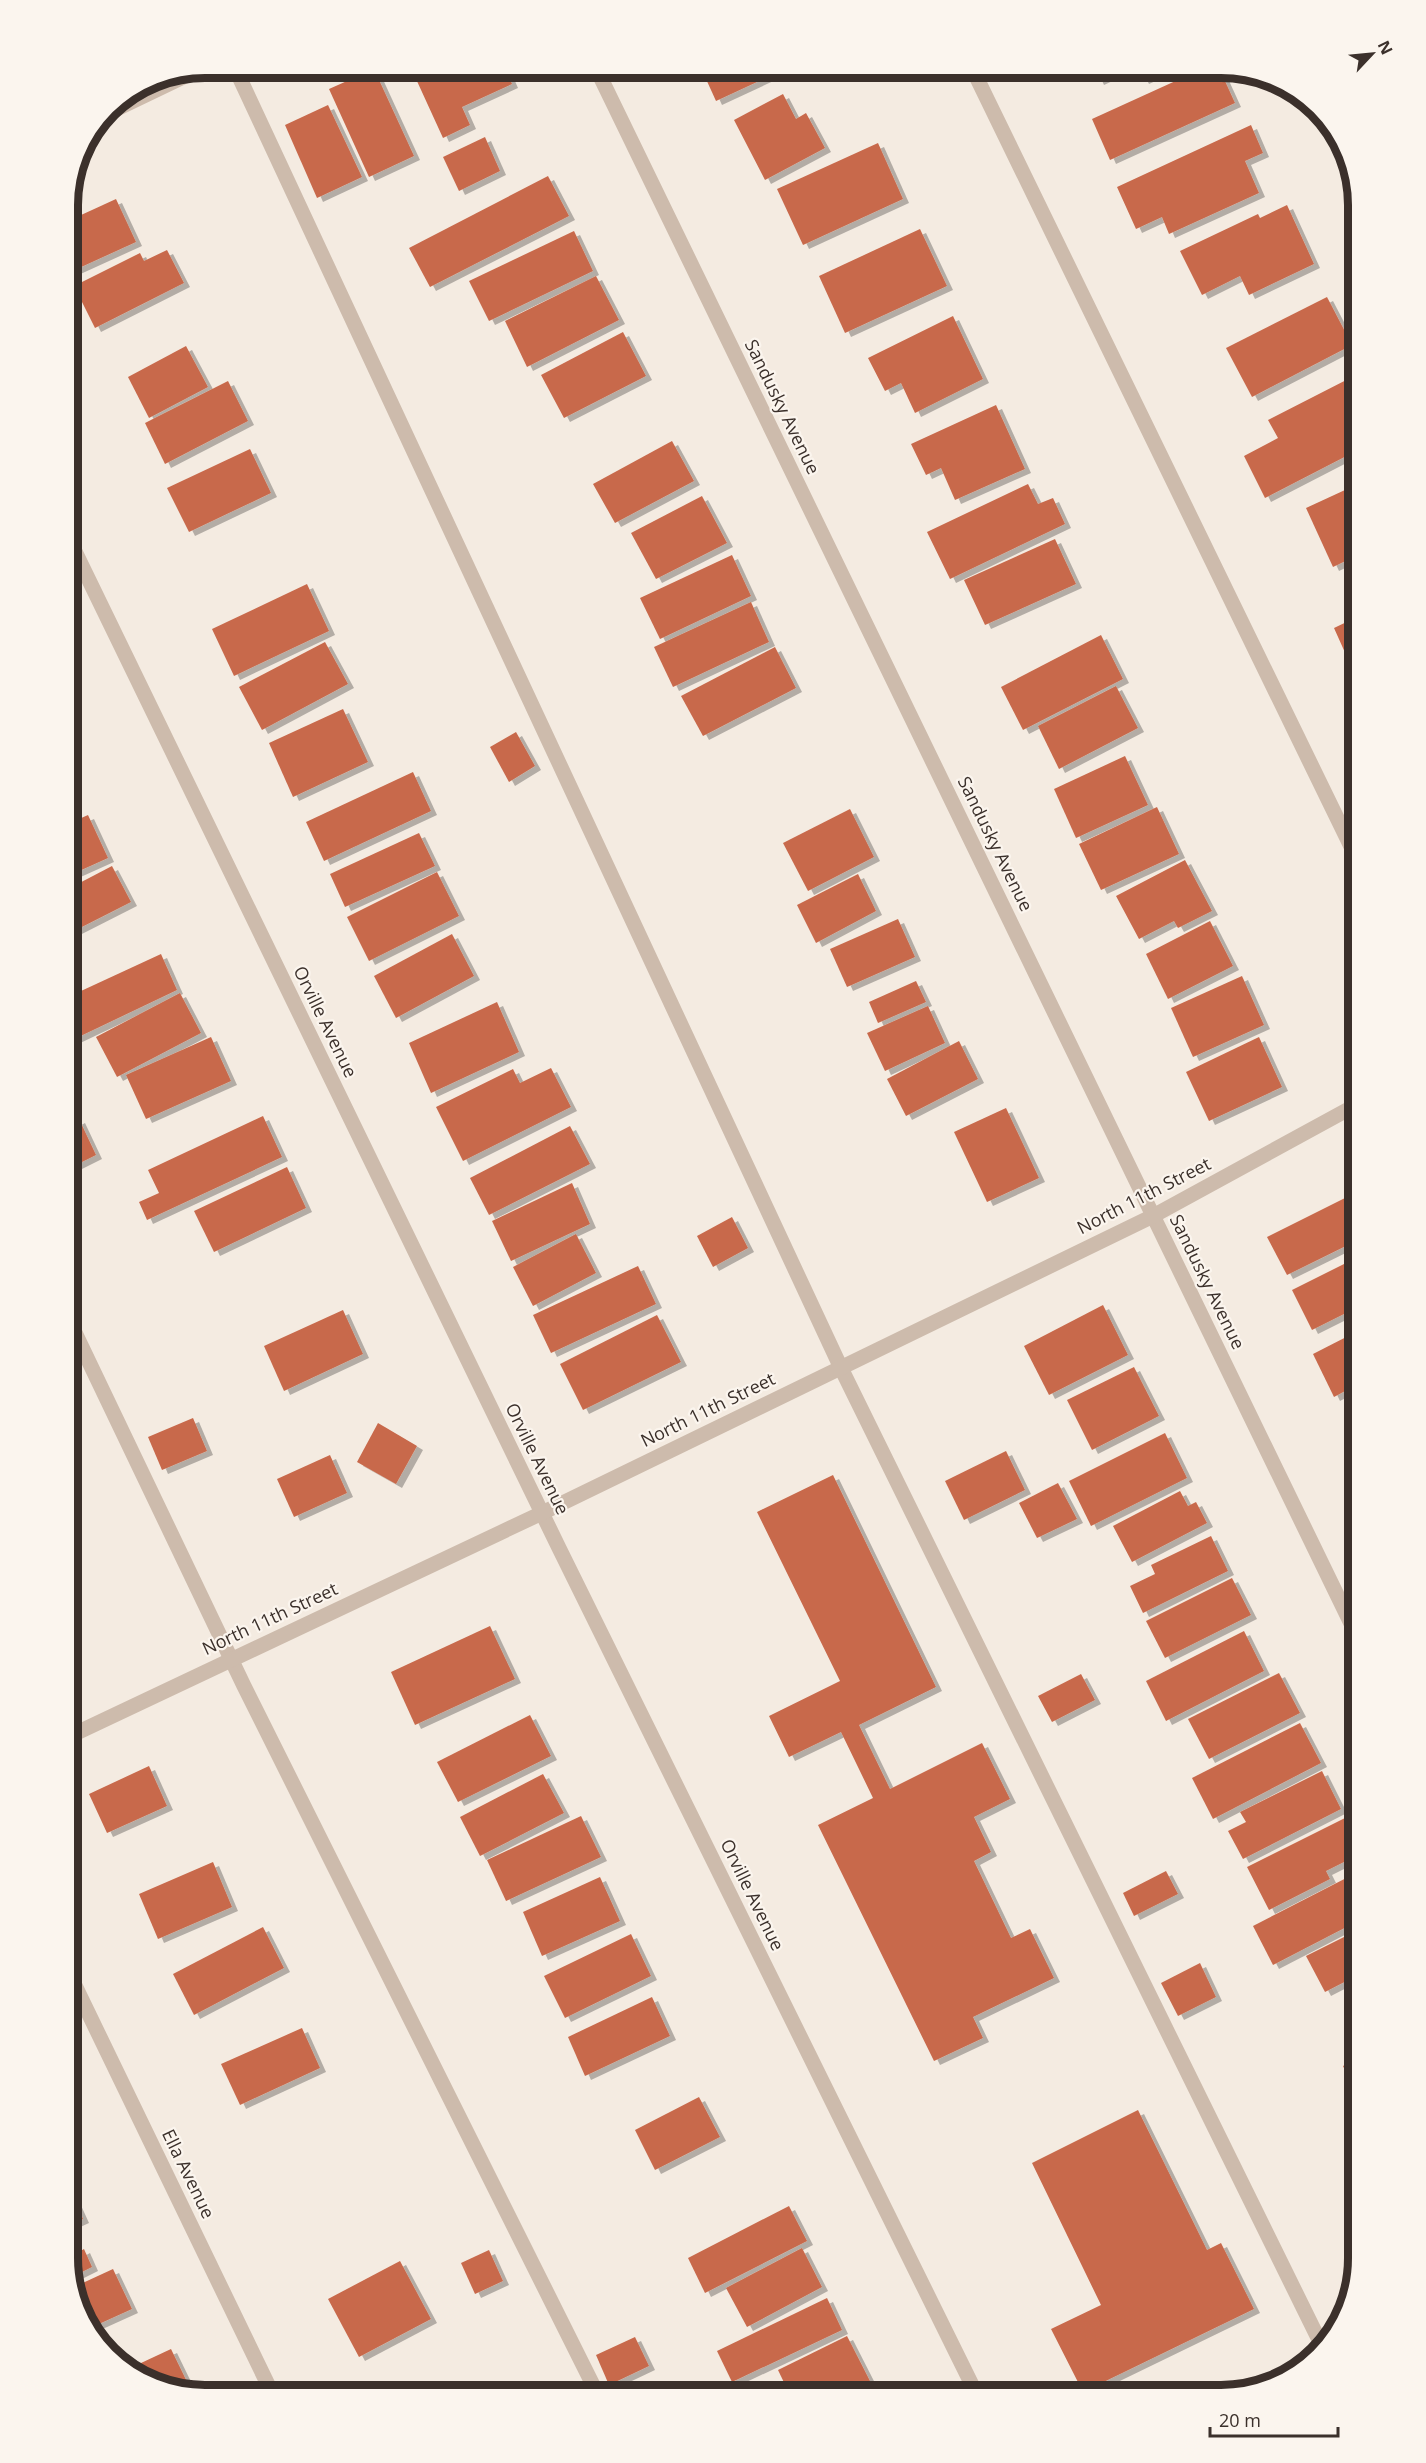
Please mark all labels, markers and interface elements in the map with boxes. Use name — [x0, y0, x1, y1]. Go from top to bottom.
north arrow — [1342, 24, 1402, 84]
text: N — [1373, 37, 1398, 58]
street label: Sandusky Avenue — [740, 335, 826, 478]
street label: Sandusky Avenue — [953, 772, 1039, 915]
street label: Orville Avenue — [288, 962, 363, 1081]
street label: North 11th Street — [1073, 1151, 1214, 1239]
street label: Sandusky Avenue — [1165, 1210, 1251, 1353]
street label: North 11th Street — [636, 1366, 779, 1452]
street label: Orville Avenue — [500, 1399, 575, 1518]
street label: North 11th Street — [198, 1576, 341, 1660]
street label: Orville Avenue — [715, 1835, 790, 1954]
street label: Ella Avenue — [157, 2125, 221, 2222]
scale bar — [1210, 2400, 1338, 2438]
text: 20 m — [1219, 2408, 1261, 2432]

